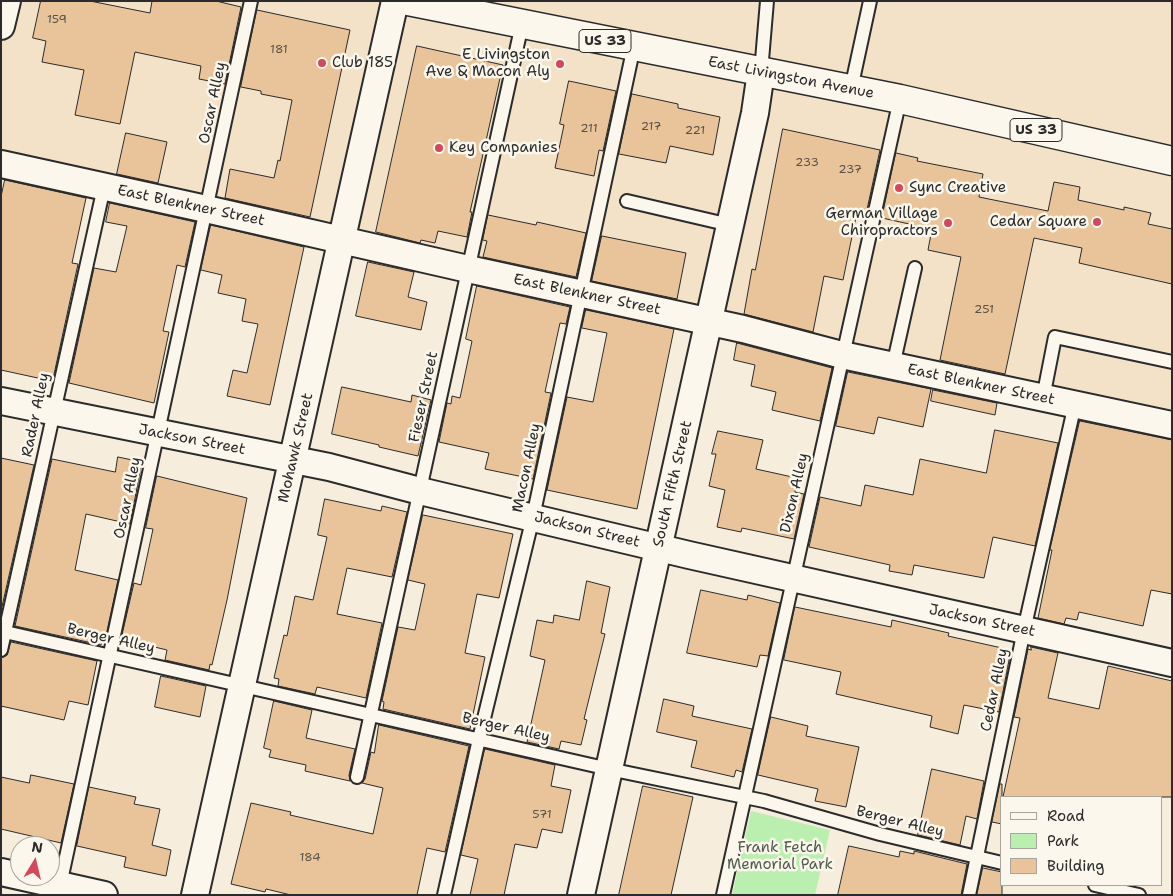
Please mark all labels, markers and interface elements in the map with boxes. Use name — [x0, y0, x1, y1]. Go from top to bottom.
house number: 159 — [47, 13, 67, 27]
road number: US 33 — [579, 29, 631, 52]
house number: 181 — [270, 43, 288, 57]
place label: E Livingston Ave & Macon Aly — [426, 46, 550, 81]
street label: East Livingston Avenue — [706, 53, 876, 103]
place label: Club 185 — [332, 54, 393, 72]
marker: Club 185 — [316, 57, 328, 69]
marker: E Livingston Ave & Macon Aly — [554, 58, 566, 70]
street label: Oscar Alley — [196, 60, 230, 146]
road number: US 33 — [1010, 118, 1062, 142]
house number: 217 — [641, 120, 661, 134]
house number: 211 — [580, 122, 598, 136]
house number: 221 — [685, 124, 705, 138]
place label: Key Companies — [449, 139, 558, 157]
marker: Key Companies — [433, 142, 445, 154]
house number: 233 — [795, 156, 819, 170]
house number: 237 — [838, 163, 862, 177]
place label: Sync Creative — [909, 179, 1006, 197]
street label: East Blenkner Street — [116, 182, 266, 230]
marker: Sync Creative — [893, 182, 905, 194]
place label: German Village Chiropractors — [825, 205, 938, 240]
place label: Cedar Square — [990, 213, 1087, 231]
marker: Cedar Square — [1091, 216, 1103, 228]
marker: German Village Chiropractors — [942, 217, 954, 229]
street label: East Blenkner Street — [512, 271, 662, 319]
house number: 251 — [974, 303, 994, 317]
street label: Fieser Street — [406, 350, 442, 444]
street label: East Blenkner Street — [906, 361, 1056, 409]
street label: Rader Alley — [18, 371, 54, 459]
street label: Mohawk Street — [275, 391, 317, 505]
street label: South Fifth Street — [650, 419, 696, 549]
street label: Jackson Street — [137, 421, 247, 459]
street label: Macon Alley — [509, 422, 545, 514]
street label: Dixon Alley — [777, 451, 813, 535]
street label: Oscar Alley — [111, 455, 145, 541]
street label: Jackson Street — [532, 508, 642, 552]
street label: Jackson Street — [927, 601, 1037, 641]
street label: Berger Alley — [65, 620, 157, 658]
street label: Cedar Alley — [977, 647, 1013, 733]
street label: Berger Alley — [460, 709, 552, 747]
legend — [1000, 796, 1163, 886]
street label: Berger Alley — [854, 802, 946, 842]
text: Road — [1047, 806, 1085, 826]
house number: 571 — [532, 808, 552, 822]
text: Park — [1047, 831, 1079, 851]
north arrow — [10, 836, 60, 886]
text: N — [30, 837, 44, 857]
park label: Frank Fetch Memorial Park — [727, 839, 833, 874]
house number: 184 — [299, 851, 321, 865]
text: Building — [1047, 856, 1104, 876]

